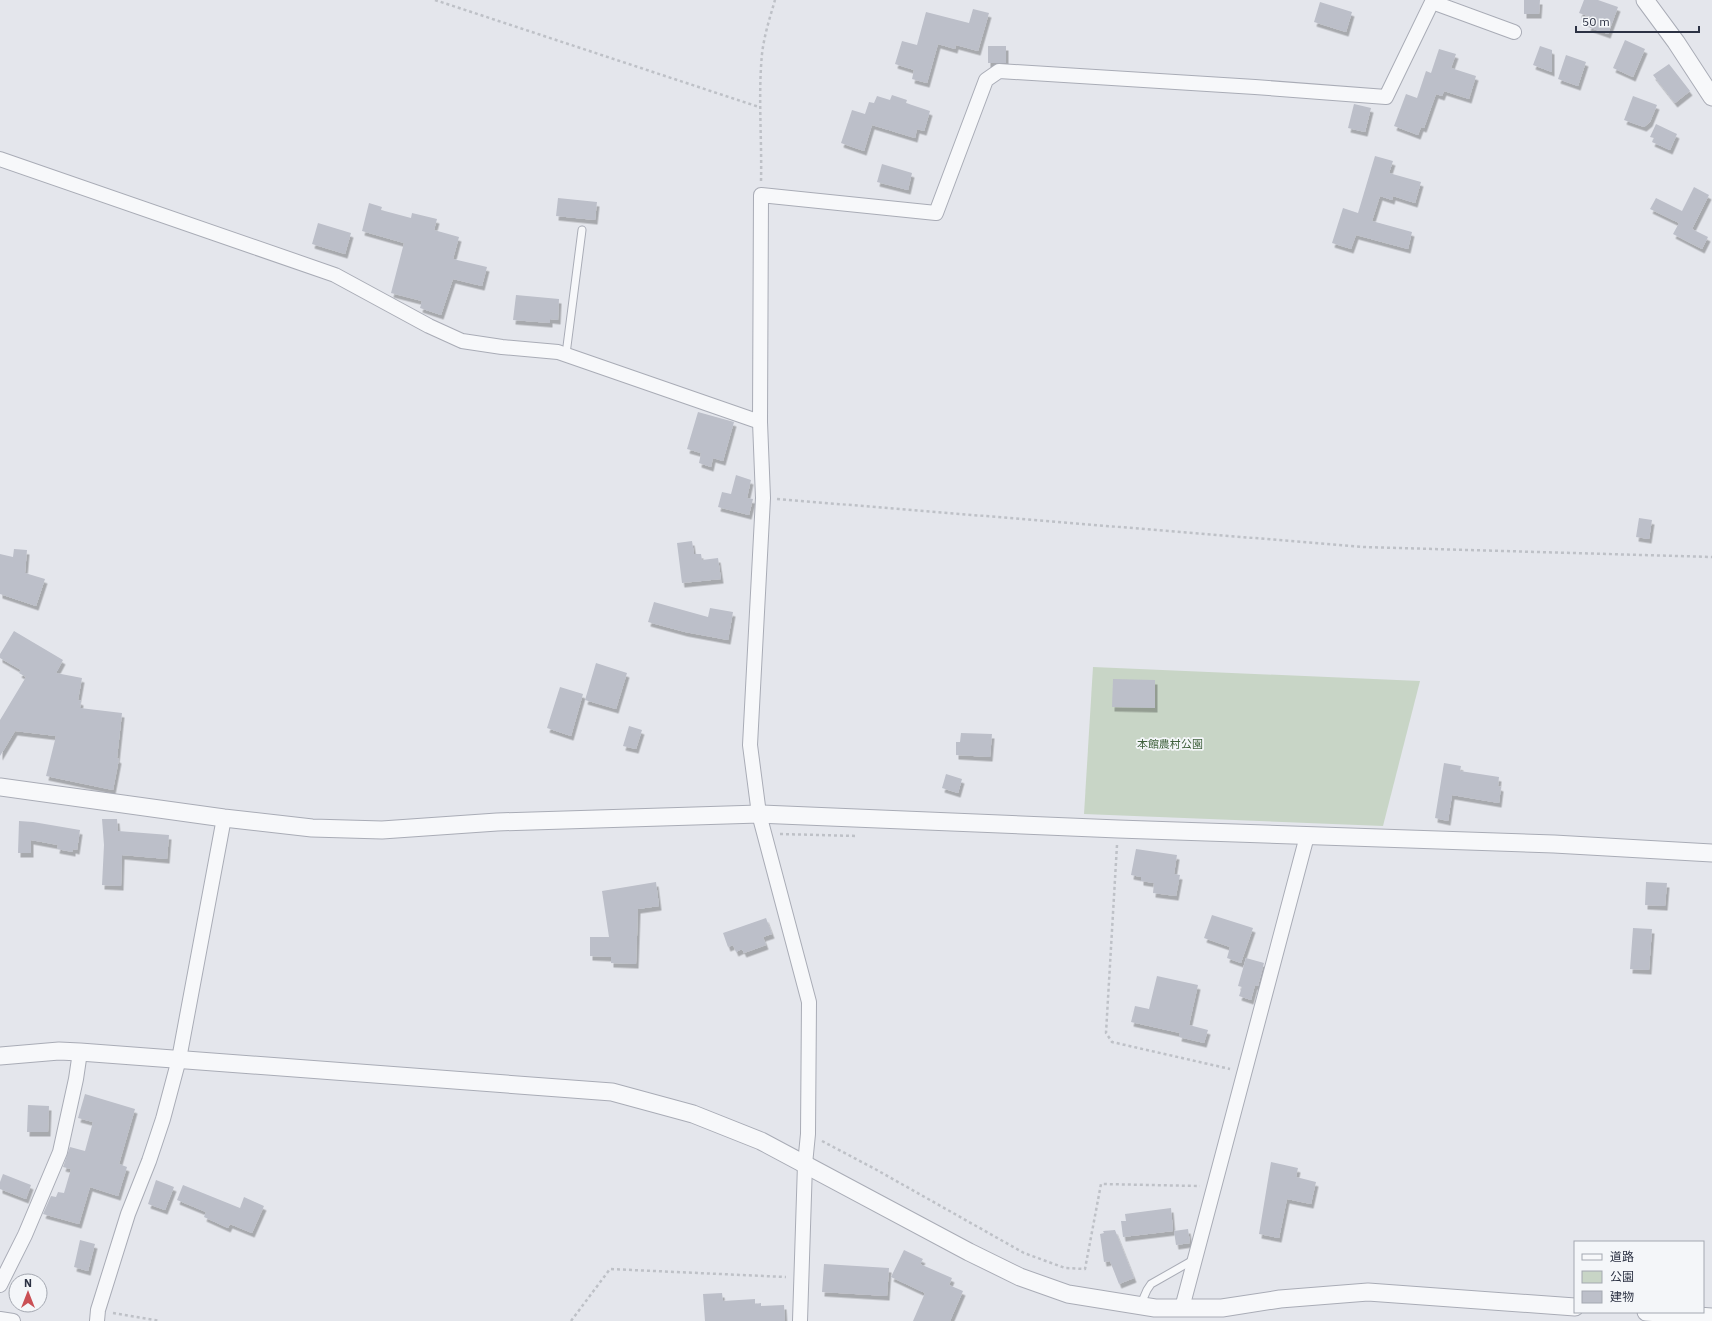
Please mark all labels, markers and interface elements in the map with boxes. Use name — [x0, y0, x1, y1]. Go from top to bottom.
scale bar — [1576, 8, 1699, 34]
text: 50 m — [1582, 14, 1610, 29]
park label: 本館農村公園 — [1137, 737, 1203, 751]
legend — [1574, 1241, 1704, 1313]
text: 道路 — [1610, 1249, 1634, 1264]
text: 公園 — [1610, 1269, 1634, 1284]
north arrow — [8, 1273, 48, 1313]
text: N — [24, 1276, 32, 1290]
text: 建物 — [1610, 1289, 1634, 1304]

